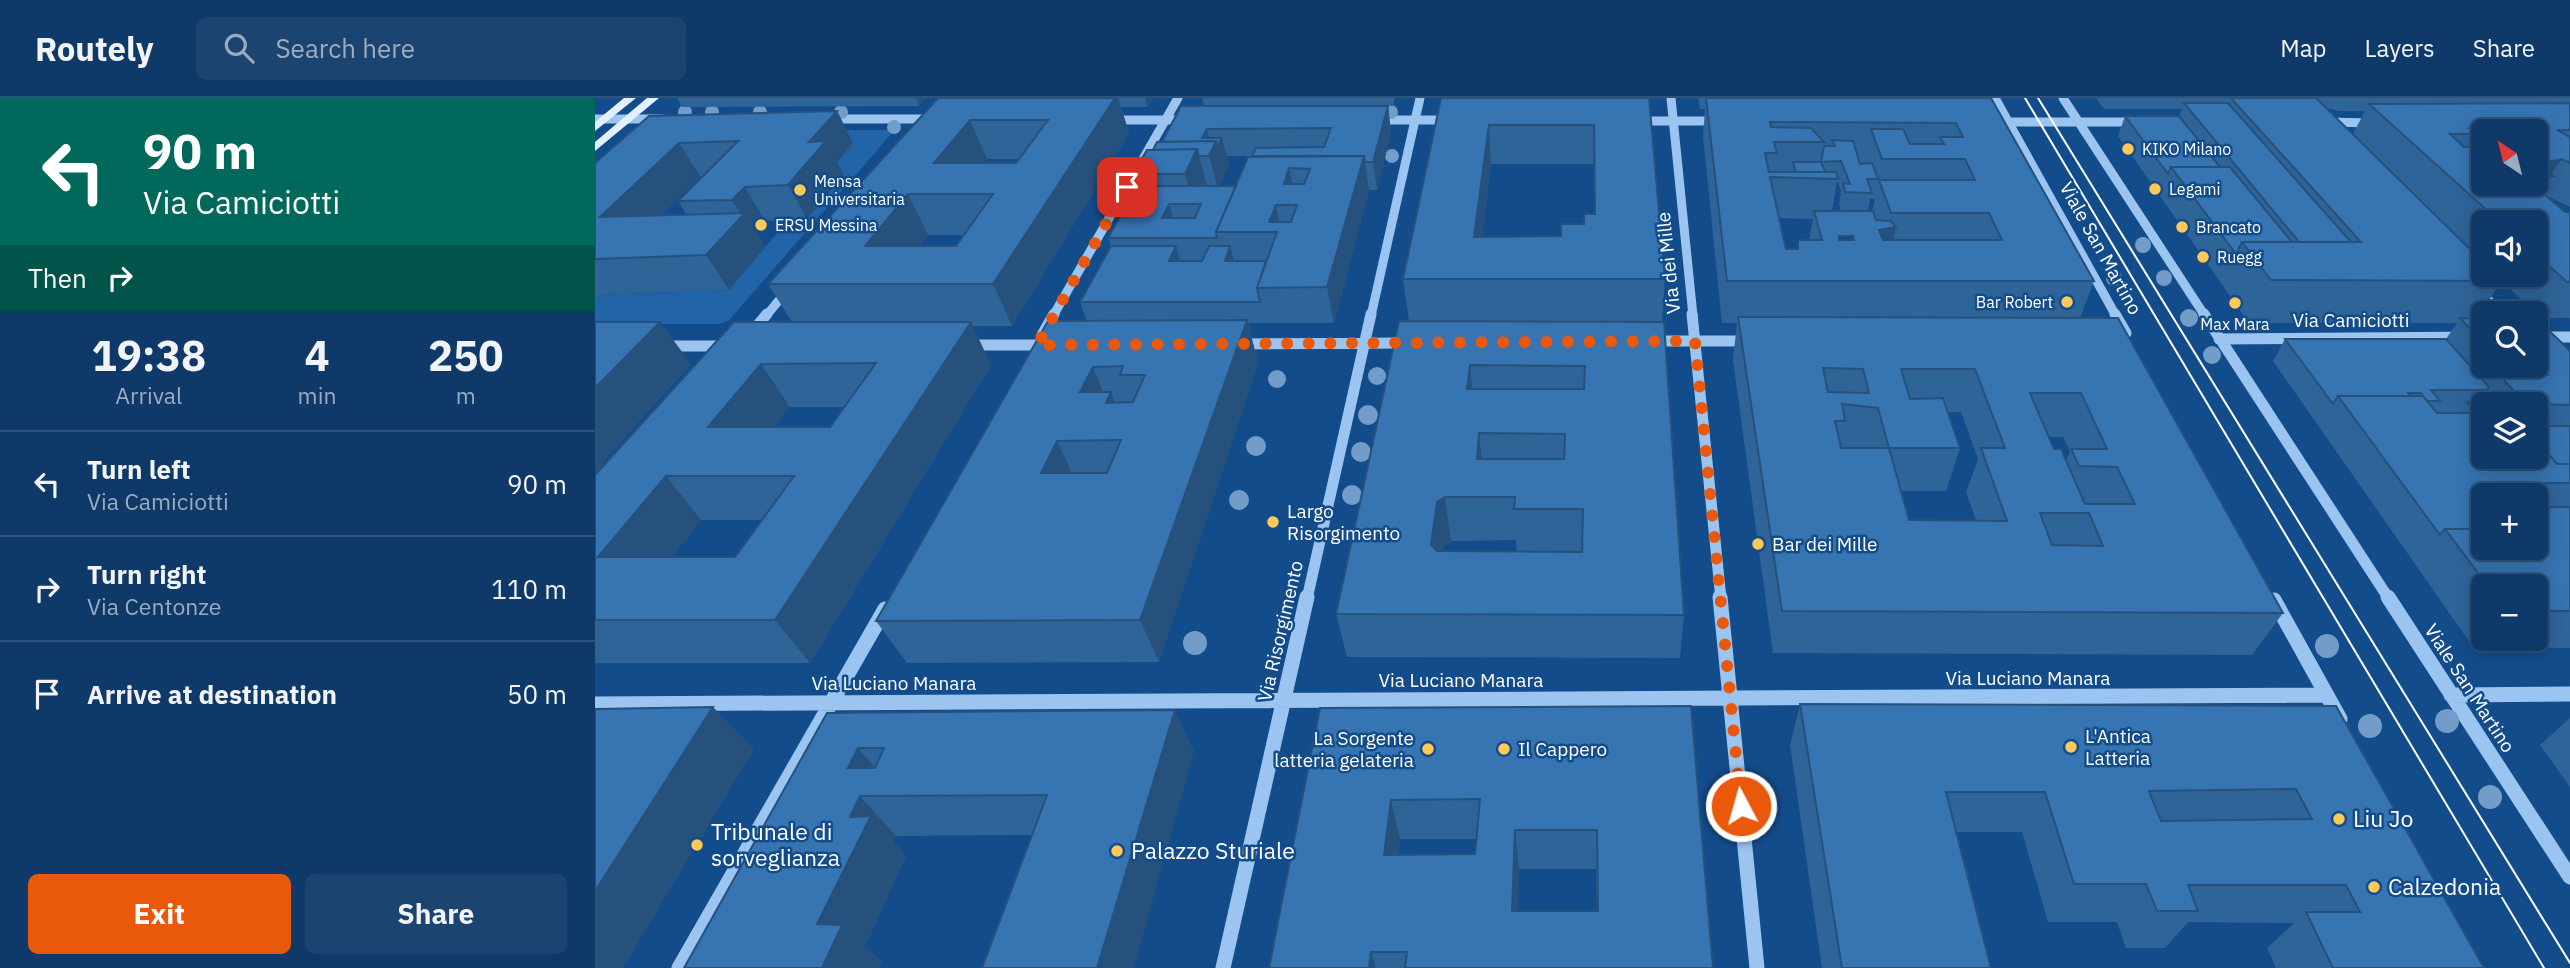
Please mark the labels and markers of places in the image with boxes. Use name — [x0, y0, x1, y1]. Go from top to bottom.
place label: KIKO Milano — [2142, 139, 2231, 159]
marker: KIKO Milano — [2120, 141, 2136, 157]
pin — [1097, 157, 1157, 217]
place label: Mensa Universitaria — [814, 171, 905, 209]
place label: Legami — [2169, 179, 2221, 199]
marker: Legami — [2147, 181, 2163, 197]
marker: Mensa Universitaria — [792, 182, 808, 198]
place label: ERSU Messina — [775, 215, 878, 235]
marker: ERSU Messina — [753, 217, 769, 233]
place label: Brancato — [2196, 217, 2261, 237]
marker: Brancato — [2174, 219, 2190, 235]
place label: Ruegg — [2217, 247, 2263, 267]
marker: Ruegg — [2195, 249, 2211, 265]
place label: Bar Robert — [1976, 292, 2053, 312]
marker: Bar Robert — [2059, 294, 2075, 310]
marker: Max Mara — [2227, 295, 2243, 311]
place label: Max Mara — [2200, 314, 2270, 334]
place label: Largo Risorgimento — [1287, 499, 1400, 545]
marker: Largo Risorgimento — [1265, 514, 1281, 530]
place label: Bar dei Mille — [1772, 532, 1878, 556]
marker: Bar dei Mille — [1750, 536, 1766, 552]
place label: L'Antica Latteria — [2085, 724, 2151, 770]
place label: La Sorgente latteria gelateria — [1274, 726, 1414, 772]
place label: Il Cappero — [1518, 737, 1607, 761]
marker: L'Antica Latteria — [2063, 739, 2079, 755]
marker: La Sorgente latteria gelateria — [1420, 741, 1436, 757]
marker: Il Cappero — [1496, 741, 1512, 757]
place label: Liu Jo — [2353, 803, 2413, 833]
marker: Liu Jo — [2331, 811, 2347, 827]
place label: Tribunale di sorveglianza — [711, 816, 840, 872]
place label: Palazzo Sturiale — [1131, 835, 1295, 865]
marker: Tribunale di sorveglianza — [689, 837, 705, 853]
marker: Palazzo Sturiale — [1109, 843, 1125, 859]
place label: Calzedonia — [2388, 871, 2501, 901]
marker: Calzedonia — [2366, 879, 2382, 895]

